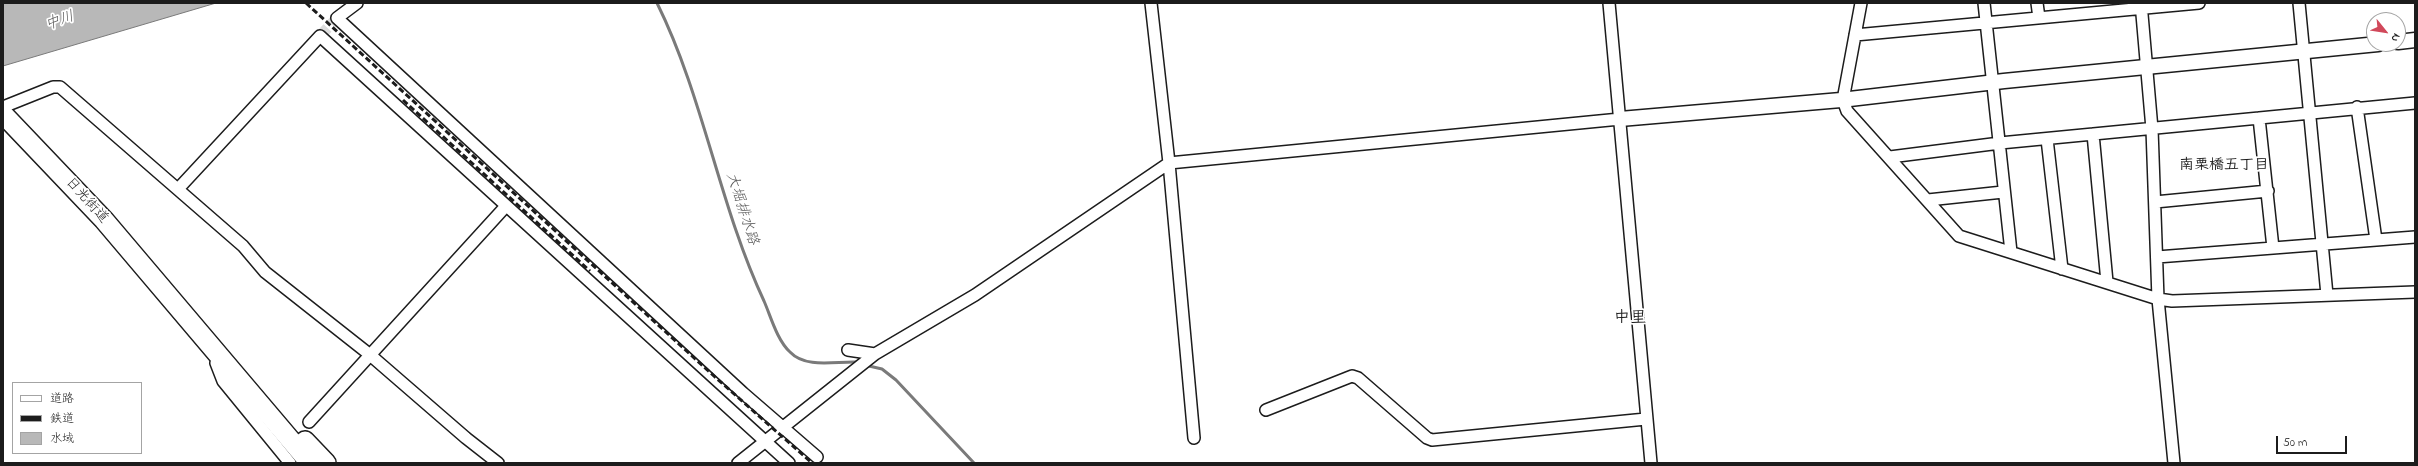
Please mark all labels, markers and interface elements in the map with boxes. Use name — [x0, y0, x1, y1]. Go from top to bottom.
water label: 中川 — [43, 9, 77, 35]
north arrow — [2366, 12, 2406, 52]
text: N — [2387, 30, 2404, 45]
district label: 南栗橋五丁目 — [2179, 158, 2269, 176]
water label: 大堀排水路 — [721, 171, 761, 247]
street label: 日光街道 — [61, 175, 111, 227]
district label: 中里 — [1614, 309, 1646, 329]
legend — [12, 382, 142, 454]
text: 道路 — [50, 390, 74, 408]
text: 鉄道 — [50, 410, 74, 428]
scale bar — [2278, 428, 2349, 454]
text: 水域 — [50, 430, 74, 448]
text: 50 m — [2283, 434, 2307, 452]

